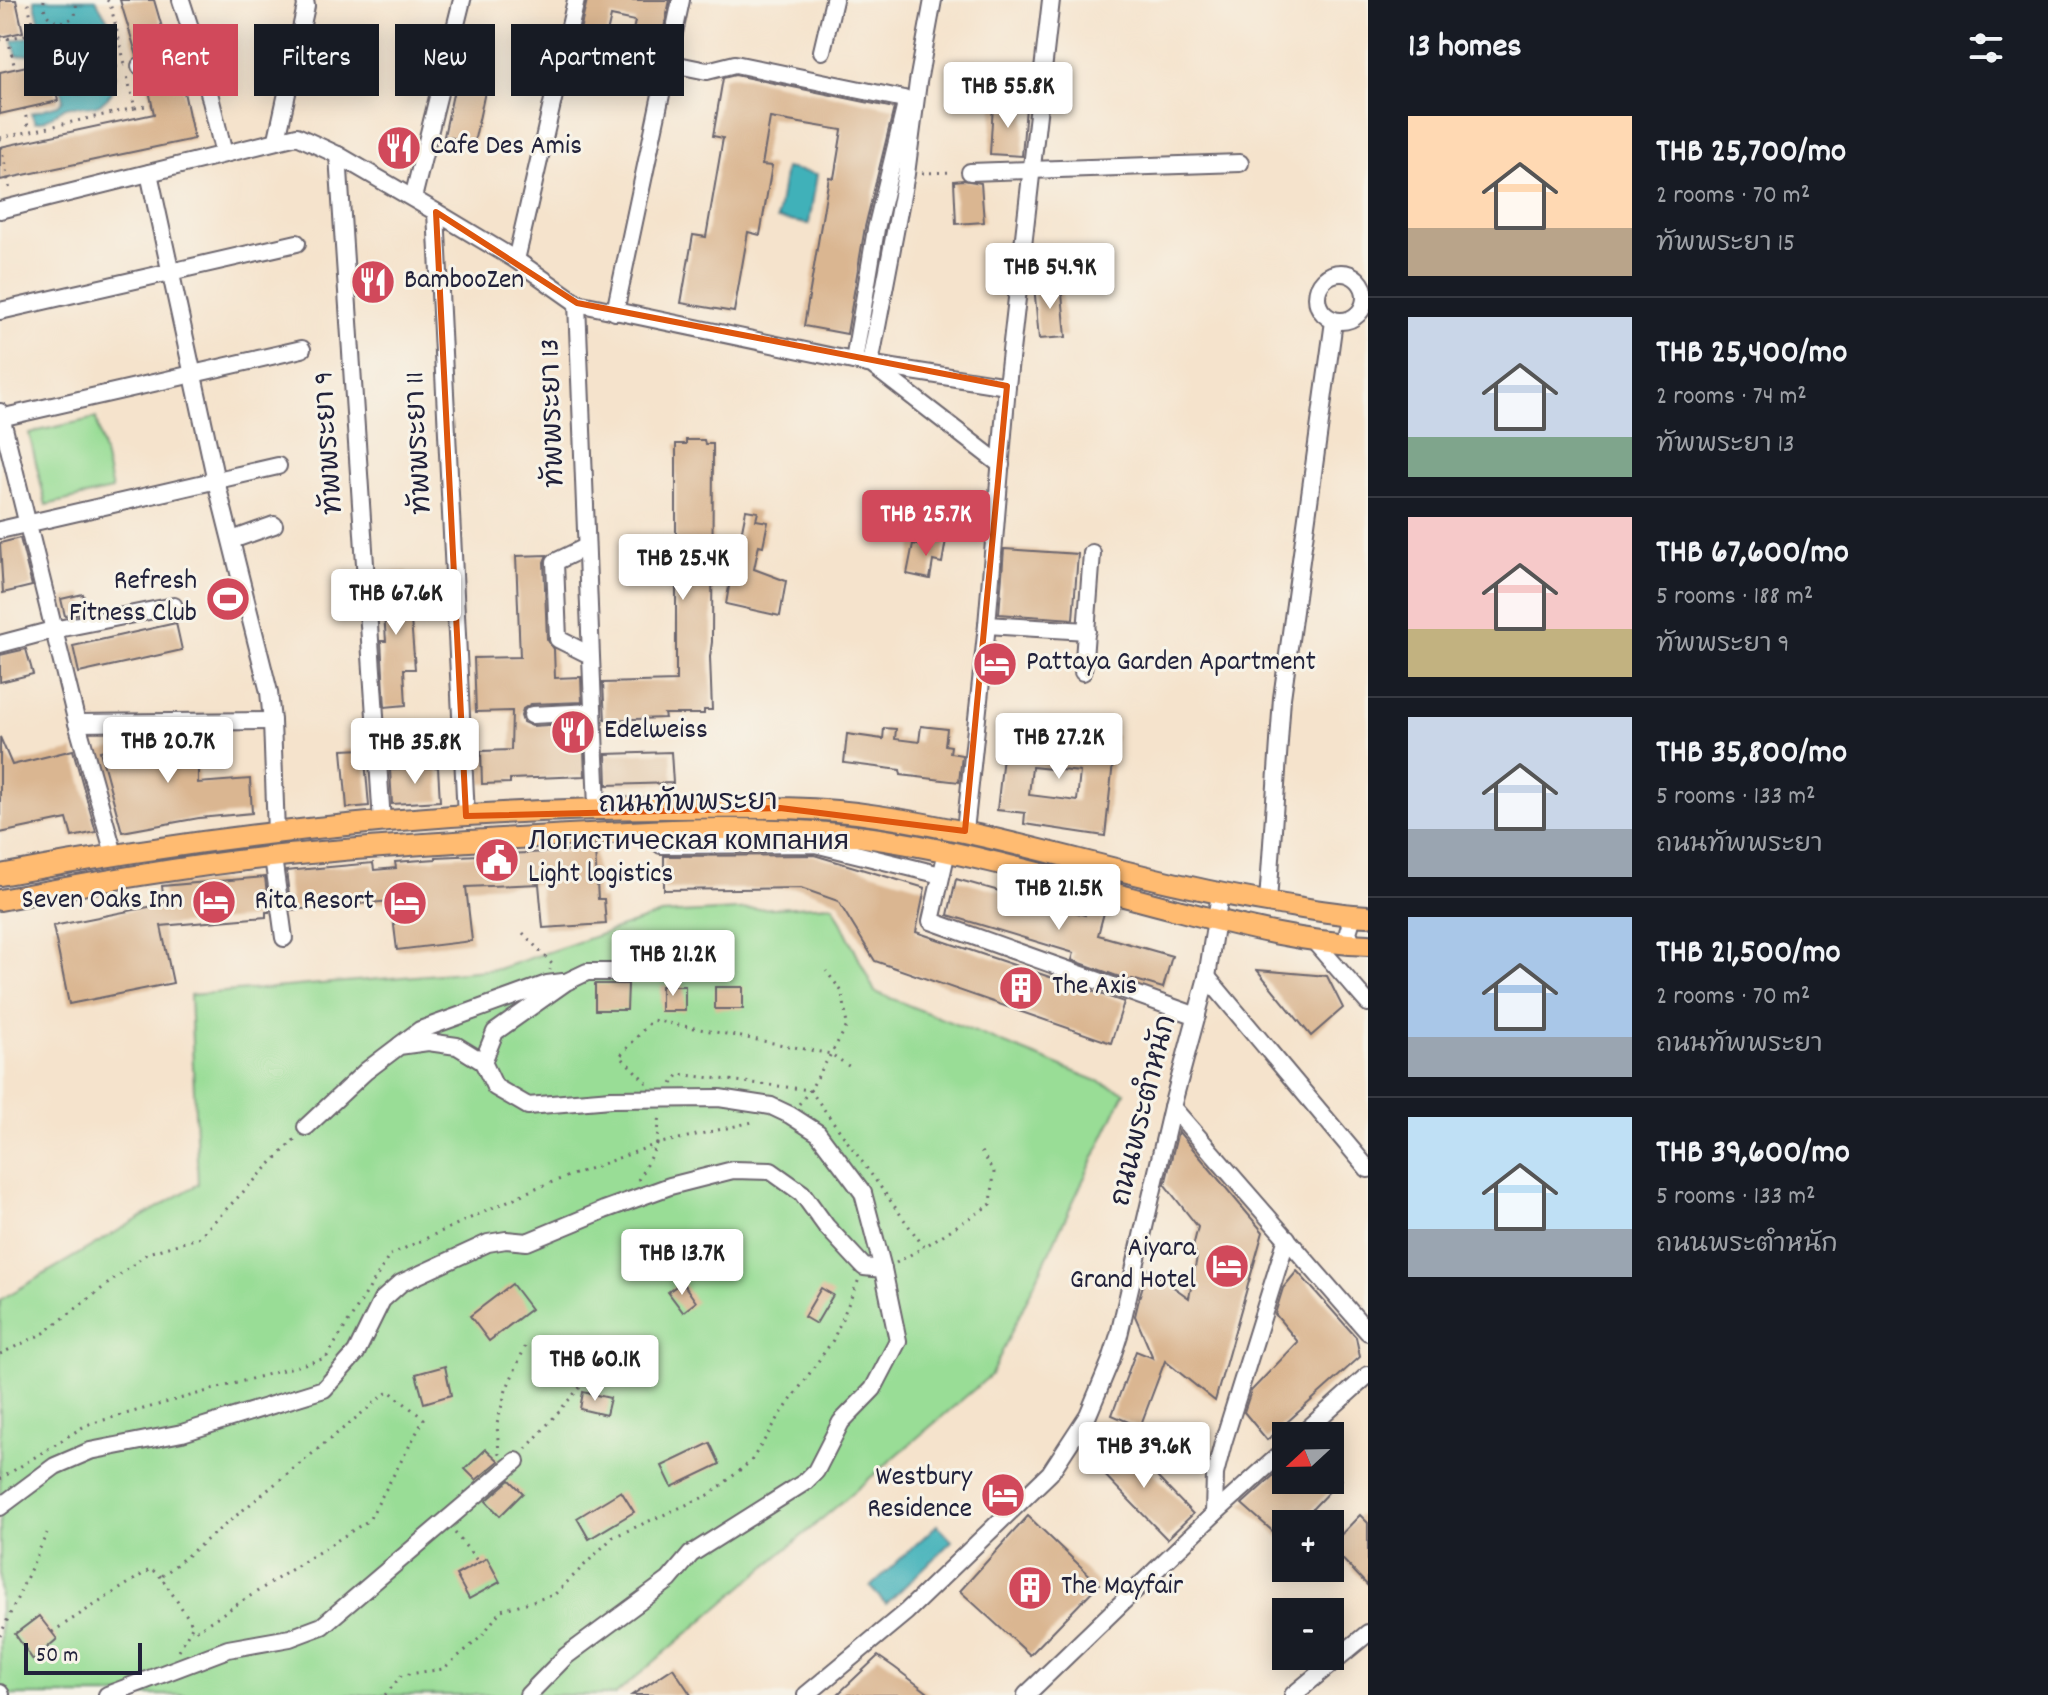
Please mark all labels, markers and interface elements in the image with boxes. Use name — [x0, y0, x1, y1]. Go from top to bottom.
chip: Buy — [24, 24, 117, 96]
chip: Rent — [133, 24, 238, 96]
chip: Filters — [254, 24, 379, 96]
chip: New — [395, 24, 495, 96]
chip: Apartment — [511, 24, 684, 96]
text: 13 homes — [1408, 24, 1522, 73]
icon: filters — [1964, 26, 2008, 70]
pin: THB 55.8K — [916, 62, 1100, 130]
text: THB 55.8K — [962, 69, 1054, 106]
restaurant icon: Cafe Des Amis — [375, 124, 423, 172]
place label: Cafe Des Amis — [430, 128, 582, 168]
text: THB 25,700/mo — [1656, 129, 1846, 178]
icon: home — [1472, 148, 1568, 244]
text: 2 rooms · 70 m² — [1656, 178, 1810, 215]
text: ทัพพระยา 15 — [1656, 226, 1795, 263]
pin: THB 54.9K — [958, 243, 1142, 311]
text: THB 54.9K — [1003, 250, 1097, 287]
restaurant icon: BambooZen — [349, 258, 397, 306]
place label: BambooZen — [404, 262, 524, 302]
text: THB 25,400/mo — [1656, 330, 1847, 379]
street label: ทัพพระยา 13 — [531, 338, 578, 488]
icon: home — [1472, 349, 1568, 445]
street label: ทัพพระยา 9 — [305, 370, 356, 516]
street label: ทัพพระยา 11 — [396, 371, 445, 516]
text: 2 rooms · 74 m² — [1656, 379, 1807, 416]
text: ทัพพระยา 13 — [1656, 427, 1795, 464]
pin: THB 25.7K — [834, 490, 1018, 558]
text: THB 25.7K — [880, 497, 972, 534]
text: THB 67,600/mo — [1656, 530, 1849, 579]
pin: THB 25.4K — [591, 534, 775, 602]
text: THB 25.4K — [637, 541, 729, 578]
icon: home — [1472, 549, 1568, 645]
place label: Refresh Fitness Club — [69, 563, 197, 635]
pin: THB 67.6K — [304, 569, 488, 637]
sports icon: Refresh Fitness Club — [204, 575, 252, 623]
text: THB 67.6K — [349, 576, 443, 613]
text: 5 rooms · 188 m² — [1656, 579, 1813, 616]
text: ทัพพระยา 9 — [1656, 627, 1789, 664]
hotel icon: Pattaya Garden Apartment — [971, 640, 1019, 688]
place label: Pattaya Garden Apartment — [1026, 644, 1316, 684]
restaurant icon: Edelweiss — [549, 708, 597, 756]
place label: Edelweiss — [604, 712, 708, 752]
pin: THB 27.2K — [967, 713, 1151, 781]
pin: THB 20.7K — [76, 717, 260, 785]
pin: THB 35.8K — [323, 718, 507, 786]
text: THB 27.2K — [1013, 720, 1105, 757]
text: THB 20.7K — [121, 724, 215, 761]
text: THB 35.8K — [369, 725, 461, 762]
text: THB 35,800/mo — [1656, 730, 1847, 779]
icon: home — [1472, 749, 1568, 845]
text: 5 rooms · 133 m² — [1656, 779, 1816, 816]
street label: ถนนทัพพระยา — [598, 782, 778, 827]
place label: Логистическая компания Light logistics — [528, 824, 849, 896]
text: ถนนทัพพระยา — [1656, 827, 1823, 864]
public building icon: Логистическая компания Light logistics — [473, 836, 521, 884]
pin: THB 21.5K — [967, 864, 1151, 932]
text: THB 21.5K — [1015, 871, 1103, 908]
hotel icon: Seven Oaks Inn — [190, 878, 238, 926]
hotel icon: Rita Resort — [381, 879, 429, 927]
place label: Seven Oaks Inn — [22, 882, 183, 922]
place label: Rita Resort — [254, 883, 374, 923]
pin: THB 21.2K — [581, 930, 765, 998]
text: THB 21,500/mo — [1656, 930, 1841, 979]
text: THB 21.2K — [630, 937, 716, 974]
icon: home — [1472, 949, 1568, 1045]
building icon: The Axis — [997, 964, 1045, 1012]
place label: The Axis — [1052, 968, 1137, 1008]
text: 2 rooms · 70 m² — [1656, 979, 1810, 1016]
street label: ถนนพระตำหนัก — [1100, 1010, 1189, 1211]
text: ถนนทัพพระยา — [1656, 1027, 1823, 1064]
text: THB 39,600/mo — [1656, 1130, 1850, 1179]
icon: home — [1472, 1149, 1568, 1245]
text: 5 rooms · 133 m² — [1656, 1179, 1816, 1216]
text: ถนนพระตำหนัก — [1656, 1227, 1838, 1264]
pin: THB 13.7K — [590, 1229, 774, 1297]
place label: Aiyara Grand Hotel — [1070, 1230, 1197, 1302]
text: THB 13.7K — [639, 1236, 725, 1273]
hotel icon: Aiyara Grand Hotel — [1203, 1242, 1251, 1290]
pin: THB 60.1K — [503, 1335, 687, 1403]
text: THB 60.1K — [550, 1342, 640, 1379]
pin: THB 39.6K — [1052, 1422, 1236, 1490]
north arrow — [1272, 1422, 1344, 1494]
map controls — [1272, 1422, 1344, 1670]
text: THB 39.6K — [1097, 1429, 1191, 1466]
place label: Westbury Residence — [867, 1459, 973, 1531]
hotel icon: Westbury Residence — [979, 1471, 1027, 1519]
button: + — [1272, 1510, 1344, 1582]
building icon: The Mayfair — [1006, 1564, 1054, 1612]
place label: The Mayfair — [1061, 1568, 1184, 1608]
button: − — [1272, 1598, 1344, 1670]
scale bar — [24, 1639, 142, 1675]
text: 50 m — [36, 1641, 78, 1672]

